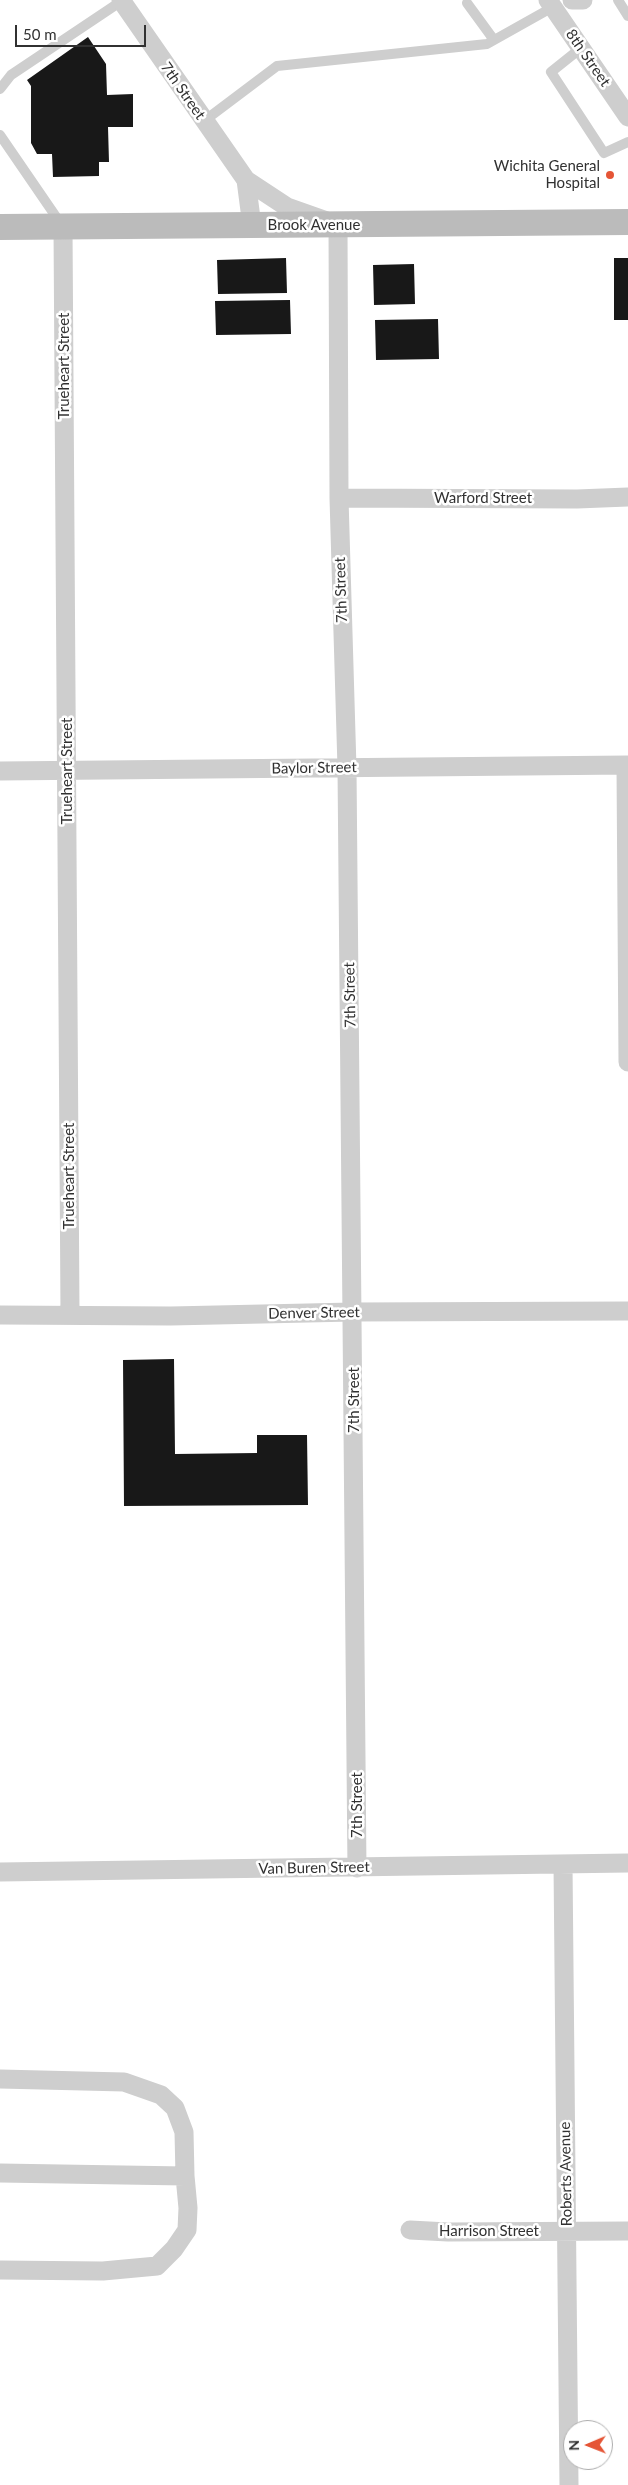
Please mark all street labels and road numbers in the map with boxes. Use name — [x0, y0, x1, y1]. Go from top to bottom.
street label: 8th Street — [562, 26, 614, 90]
street label: 7th Street — [157, 59, 209, 123]
street label: Brook Avenue — [268, 216, 360, 234]
street label: Trueheart Street — [55, 313, 73, 419]
street label: Warford Street — [434, 489, 532, 507]
street label: 7th Street — [331, 557, 351, 623]
street label: Trueheart Street — [58, 718, 76, 824]
street label: Baylor Street — [271, 758, 357, 778]
street label: 7th Street — [340, 962, 360, 1028]
street label: Trueheart Street — [60, 1123, 78, 1229]
street label: Denver Street — [268, 1303, 360, 1323]
street label: 7th Street — [345, 1367, 363, 1433]
street label: 7th Street — [348, 1772, 366, 1838]
street label: Van Buren Street — [258, 1858, 370, 1878]
street label: Roberts Avenue — [556, 2122, 576, 2226]
street label: Harrison Street — [439, 2222, 539, 2240]

